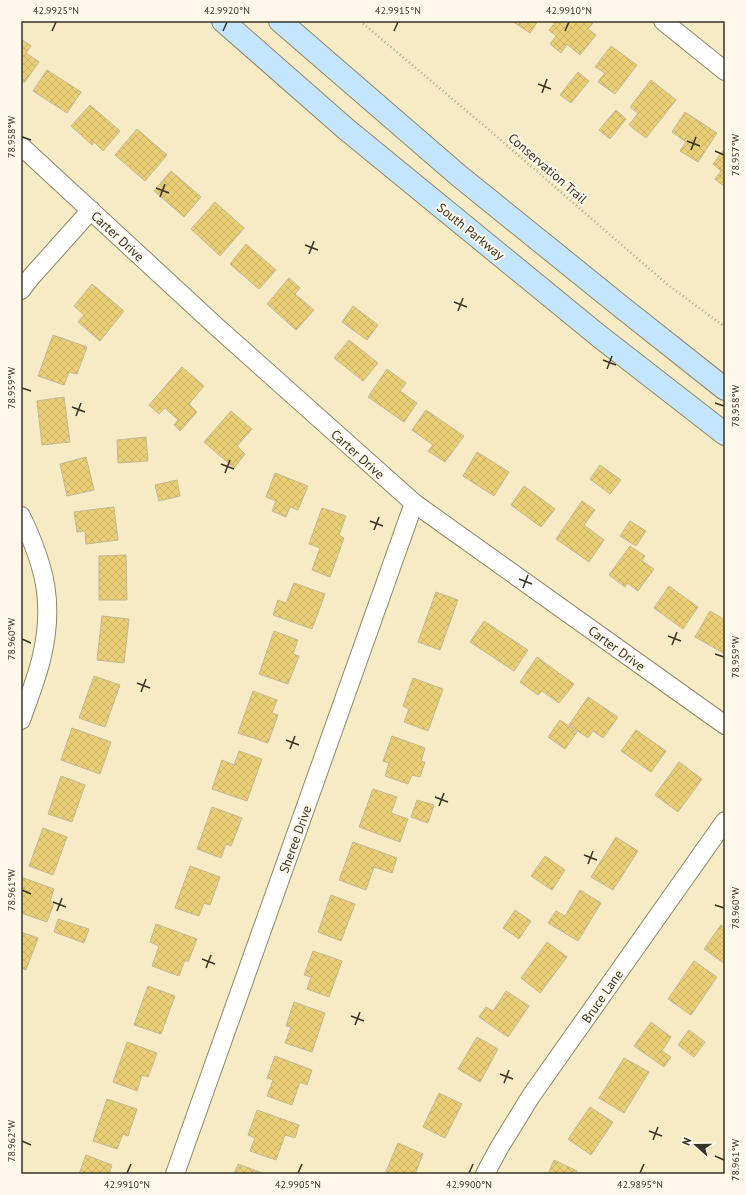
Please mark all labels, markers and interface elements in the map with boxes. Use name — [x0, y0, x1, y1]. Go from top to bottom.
text: 42.9925°N — [33, 4, 79, 17]
text: 42.9920°N — [204, 4, 250, 17]
text: 42.9915°N — [375, 4, 421, 17]
text: 42.9910°N — [546, 4, 592, 17]
text: 78.958°W — [5, 115, 18, 158]
street label: Conservation Trail — [505, 129, 591, 207]
text: 78.957°W — [729, 133, 742, 176]
street label: South Parkway — [434, 199, 508, 264]
street label: Carter Drive — [88, 208, 148, 265]
text: 78.959°W — [5, 366, 18, 409]
text: 78.958°W — [729, 384, 742, 427]
street label: Carter Drive — [327, 426, 388, 483]
text: 78.960°W — [5, 617, 18, 660]
street label: Carter Drive — [585, 622, 649, 675]
text: 78.959°W — [729, 635, 742, 678]
street label: Sheree Drive — [275, 803, 316, 875]
text: 78.961°W — [5, 868, 18, 911]
text: 78.960°W — [729, 886, 742, 929]
street label: Bruce Lane — [578, 966, 627, 1026]
text: 78.962°W — [5, 1119, 18, 1162]
north arrow — [676, 1125, 716, 1165]
text: N — [679, 1136, 694, 1147]
text: 78.961°W — [729, 1138, 742, 1181]
text: 42.9910°N — [104, 1178, 150, 1191]
text: 42.9905°N — [275, 1178, 321, 1191]
text: 42.9900°N — [446, 1178, 492, 1191]
text: 42.9895°N — [617, 1178, 663, 1191]

